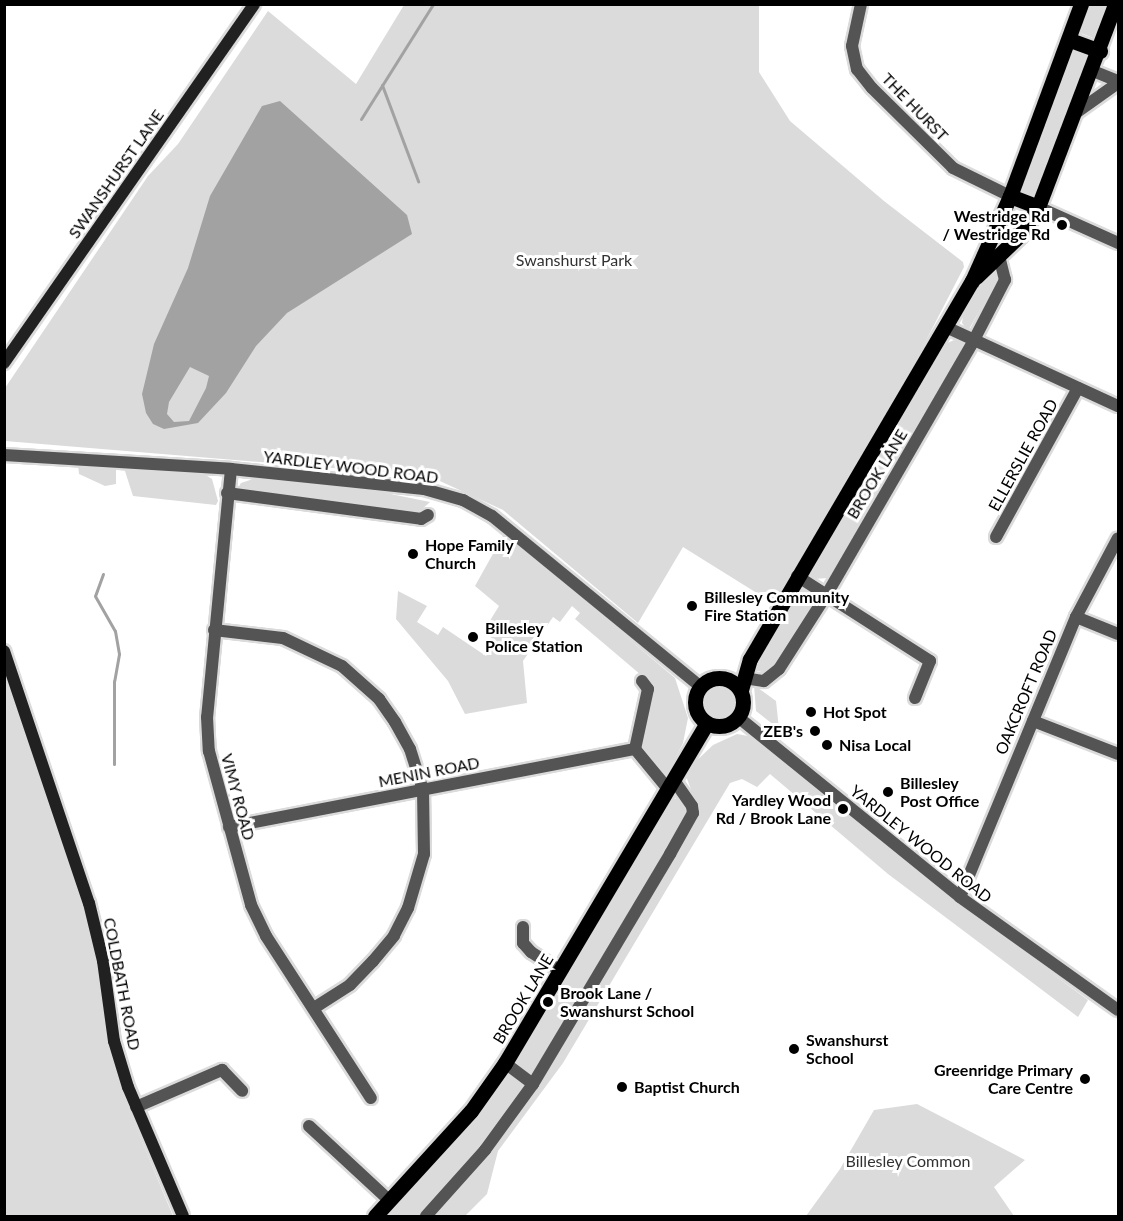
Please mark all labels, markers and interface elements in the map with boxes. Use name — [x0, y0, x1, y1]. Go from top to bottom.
street label: THE HURST — [878, 69, 952, 145]
street label: SWANSHURST LANE — [64, 106, 168, 242]
place label: Westridge Rd / Westridge Rd — [942, 206, 1050, 244]
marker: Westridge Rd / Westridge Rd — [1055, 218, 1069, 232]
park label: Swanshurst Park — [516, 250, 632, 270]
street label: ELLERSLIE ROAD — [984, 396, 1062, 514]
street label: BROOK LANE — [843, 426, 911, 522]
street label: YARDLEY WOOD ROAD — [262, 447, 440, 487]
place label: Hope Family Church — [425, 535, 514, 573]
marker: Hope Family Church — [406, 547, 420, 561]
place label: Billesley Community Fire Station — [704, 587, 850, 625]
marker: Billesley Community Fire Station — [685, 599, 699, 613]
place label: Billesley Police Station — [485, 618, 583, 656]
street label: OAKCROFT ROAD — [991, 626, 1061, 758]
marker: Billesley Police Station — [466, 630, 480, 644]
place label: Hot Spot — [823, 702, 887, 722]
marker: Hot Spot — [804, 705, 818, 719]
place label: ZEB's — [763, 721, 803, 741]
marker: ZEB's — [808, 724, 822, 738]
place label: Nisa Local — [839, 735, 911, 755]
marker: Nisa Local — [820, 738, 834, 752]
street label: VIMY ROAD — [217, 751, 259, 843]
street label: MENIN ROAD — [377, 753, 481, 791]
place label: Billesley Post Office — [900, 773, 979, 811]
street label: YARDLEY WOOD ROAD — [846, 781, 996, 907]
marker: Billesley Post Office — [881, 785, 895, 799]
place label: Yardley Wood Rd / Brook Lane — [716, 790, 831, 828]
marker: Yardley Wood Rd / Brook Lane — [836, 802, 850, 816]
street label: COLDBATH ROAD — [100, 916, 144, 1052]
street label: BROOK LANE — [489, 951, 557, 1047]
place label: Brook Lane / Swanshurst School — [560, 983, 694, 1021]
marker: Brook Lane / Swanshurst School — [541, 995, 555, 1009]
place label: Swanshurst School — [806, 1030, 888, 1068]
marker: Swanshurst School — [787, 1042, 801, 1056]
place label: Greenridge Primary Care Centre — [934, 1060, 1073, 1098]
marker: Greenridge Primary Care Centre — [1078, 1072, 1092, 1086]
place label: Baptist Church — [634, 1077, 740, 1097]
marker: Baptist Church — [615, 1080, 629, 1094]
park label: Billesley Common — [845, 1151, 971, 1171]

